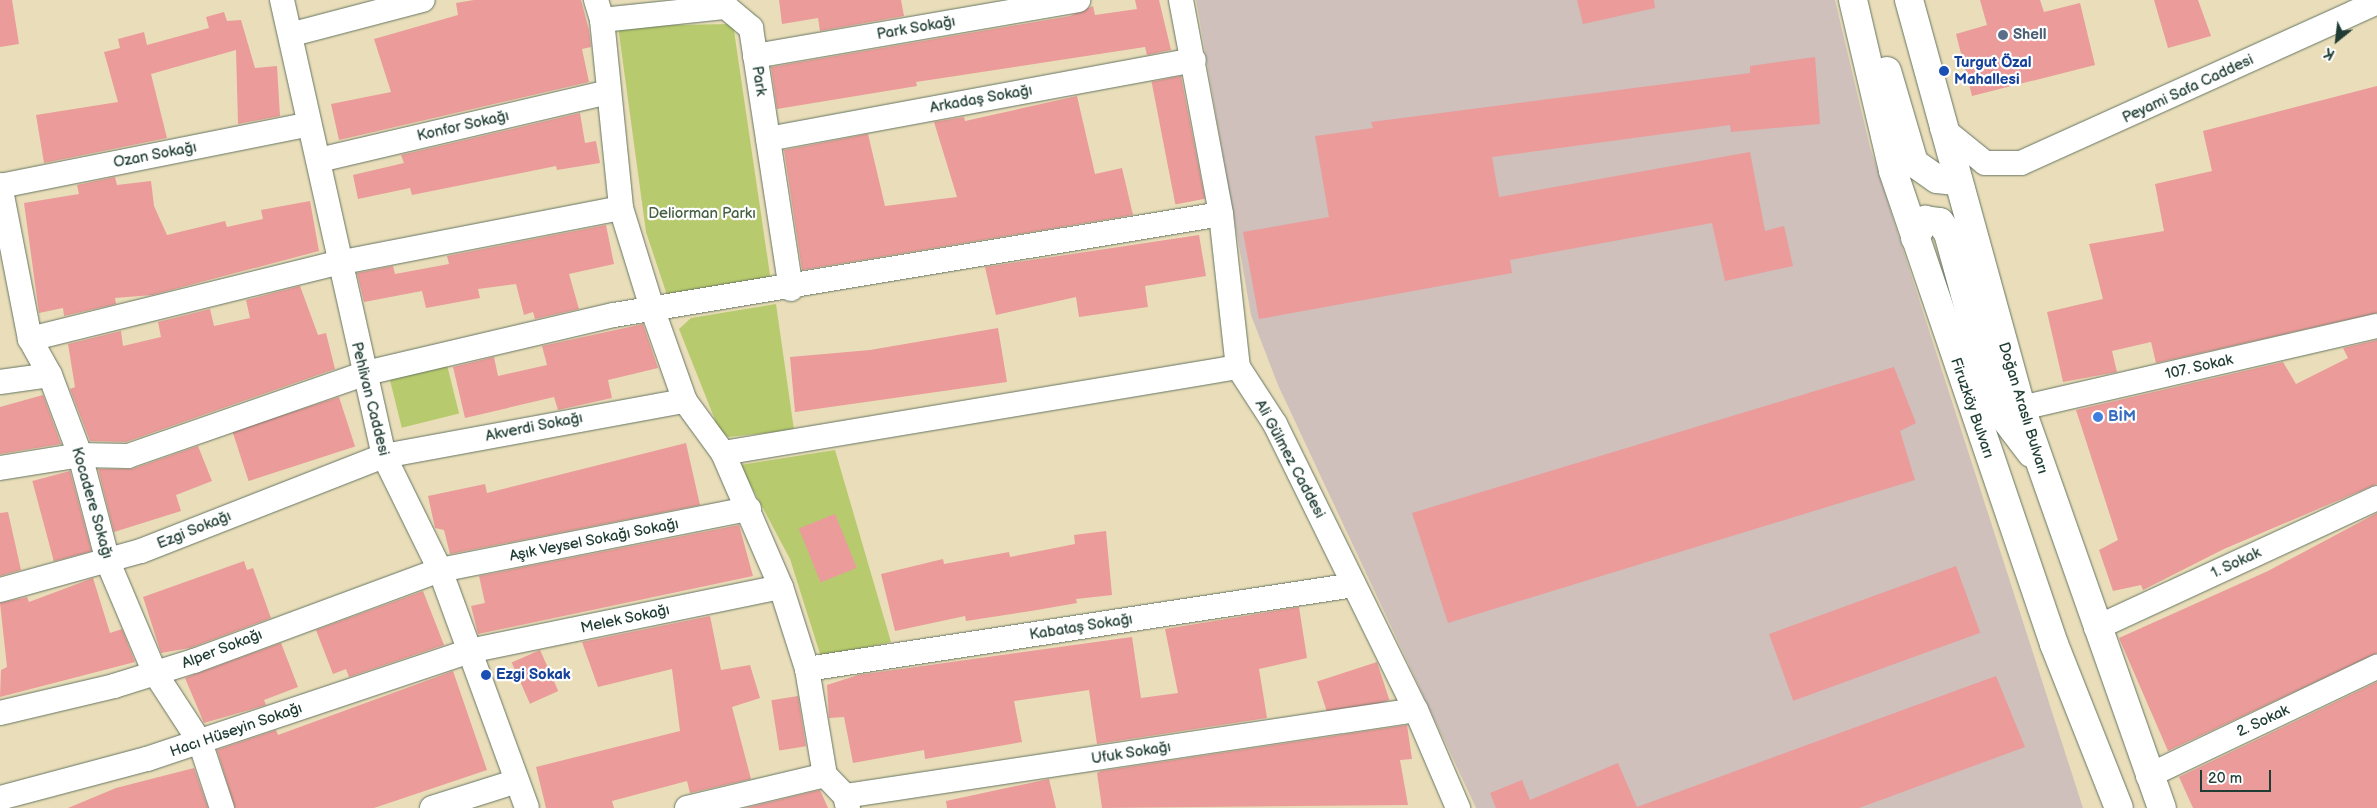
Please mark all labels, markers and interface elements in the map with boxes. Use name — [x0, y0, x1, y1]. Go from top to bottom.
street label: Park Sokağı — [875, 12, 957, 44]
north arrow — [2312, 15, 2362, 65]
place label: Shell — [2013, 26, 2046, 44]
marker: Shell — [1997, 29, 2009, 41]
text: K — [2321, 44, 2338, 63]
street label: Peyami Safa Caddesi — [2120, 51, 2256, 127]
place label: Turgut Özal Mahallesi — [1954, 53, 2032, 88]
street label: Park — [748, 65, 770, 97]
marker: Turgut Özal Mahallesi — [1938, 65, 1950, 77]
street label: Arkadaş Sokağı — [928, 81, 1034, 117]
street label: Konfor Sokağı — [415, 107, 511, 145]
street label: Ozan Sokağı — [112, 138, 198, 172]
park label: Deliorman Parkı — [648, 205, 756, 223]
street label: Pehlivan Caddesi — [347, 340, 393, 458]
street label: Doğan Araslı Bulvarı — [1994, 340, 2052, 476]
street label: 107. Sokak — [2163, 350, 2235, 384]
street label: Firuzköy Bulvarı — [1946, 355, 1998, 461]
street label: Ali Gülmez Caddesi — [1251, 397, 1329, 521]
place label: BİM — [2108, 408, 2136, 426]
street label: Akverdi Sokağı — [484, 409, 584, 445]
marker: BİM — [2092, 411, 2104, 423]
street label: Kocadere Sokağı — [67, 445, 117, 561]
street label: Ezgi Sokağı — [154, 507, 234, 553]
street label: Aşık Veysel Sokağı Sokağı — [507, 515, 681, 565]
street label: 1. Sokak — [2208, 544, 2264, 582]
street label: Melek Sokağı — [579, 601, 671, 637]
street label: Kabataş Sokağı — [1028, 610, 1134, 644]
street label: Alper Sokağı — [179, 625, 265, 673]
place label: Ezgi Sokak — [496, 666, 571, 684]
marker: Ezgi Sokak — [480, 669, 492, 681]
street label: Hacı Hüseyin Sokağı — [167, 699, 305, 761]
street label: 2. Sokak — [2234, 701, 2292, 741]
street label: Ufuk Sokağı — [1090, 738, 1172, 768]
scale bar — [2202, 760, 2273, 792]
text: 20 m — [2208, 769, 2242, 788]

